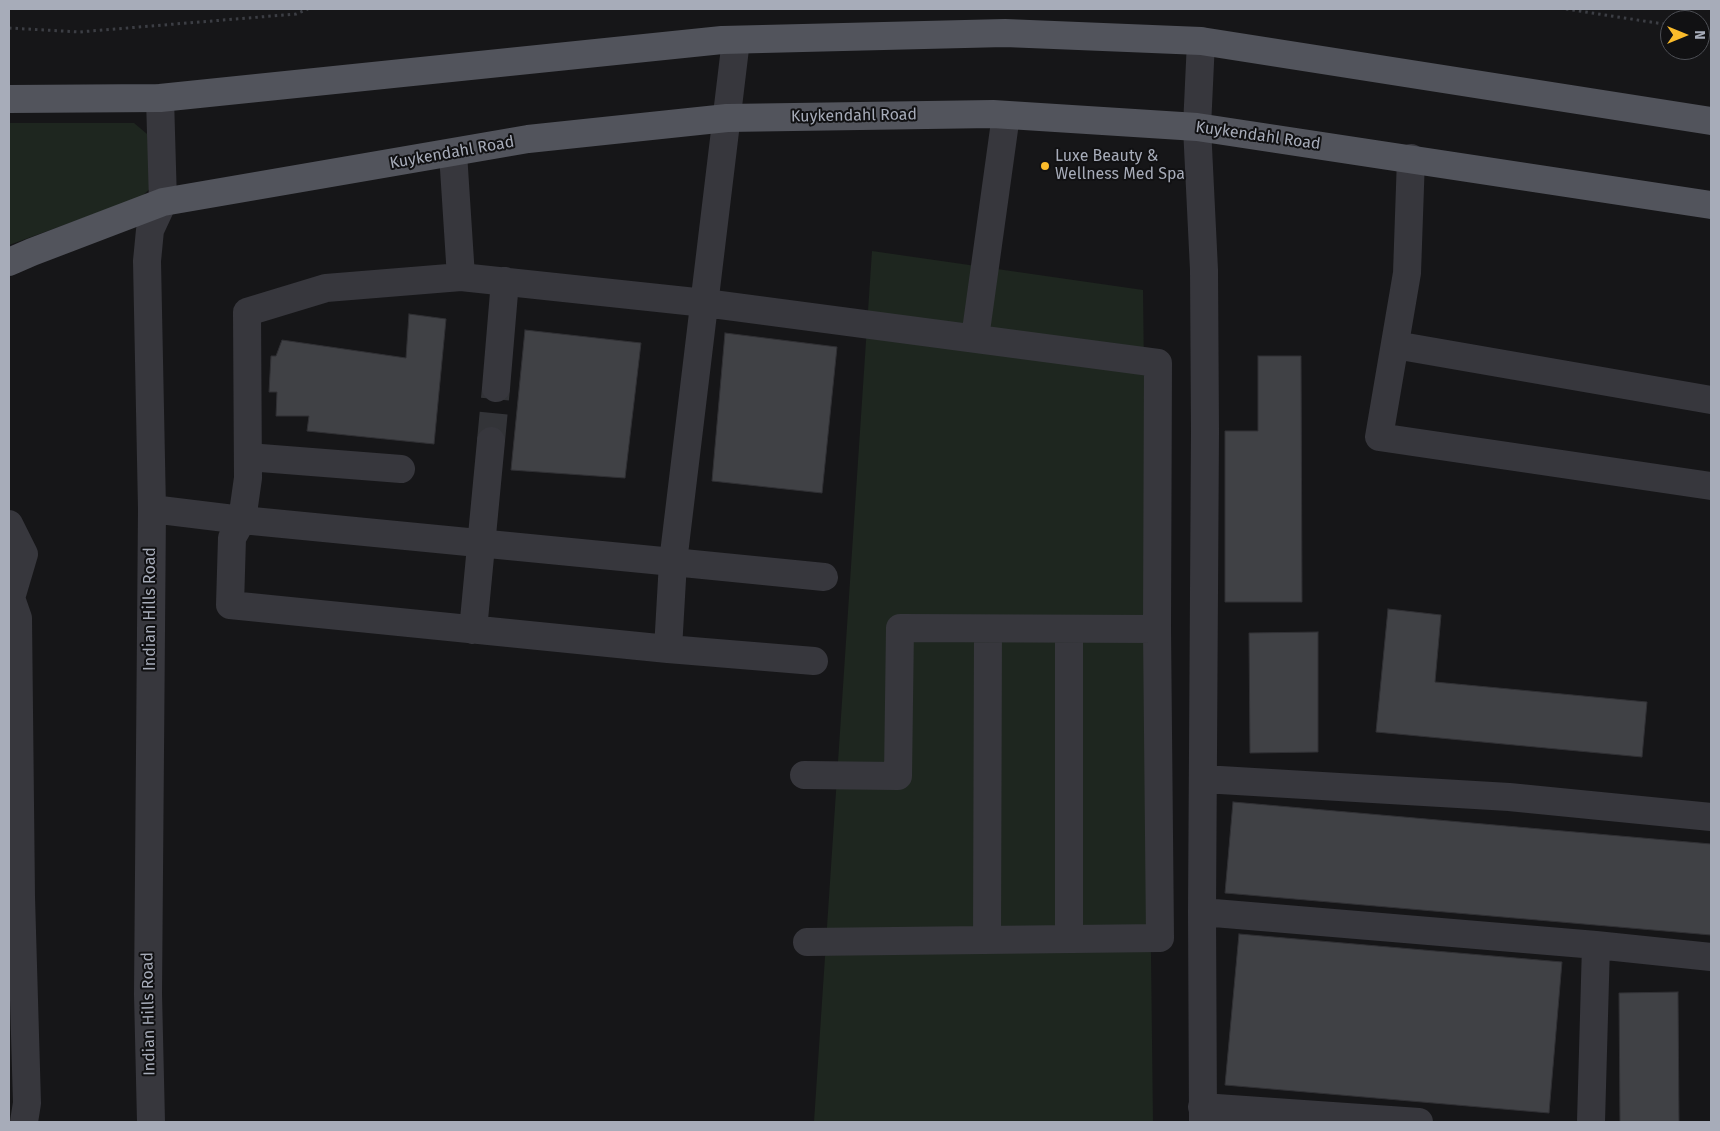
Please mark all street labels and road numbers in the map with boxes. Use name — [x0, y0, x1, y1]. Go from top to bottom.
street label: Kuykendahl Road — [791, 105, 917, 127]
street label: Kuykendahl Road — [1194, 118, 1322, 154]
street label: Kuykendahl Road — [388, 133, 516, 173]
street label: Indian Hills Road — [141, 547, 161, 671]
street label: Indian Hills Road — [138, 952, 160, 1076]

